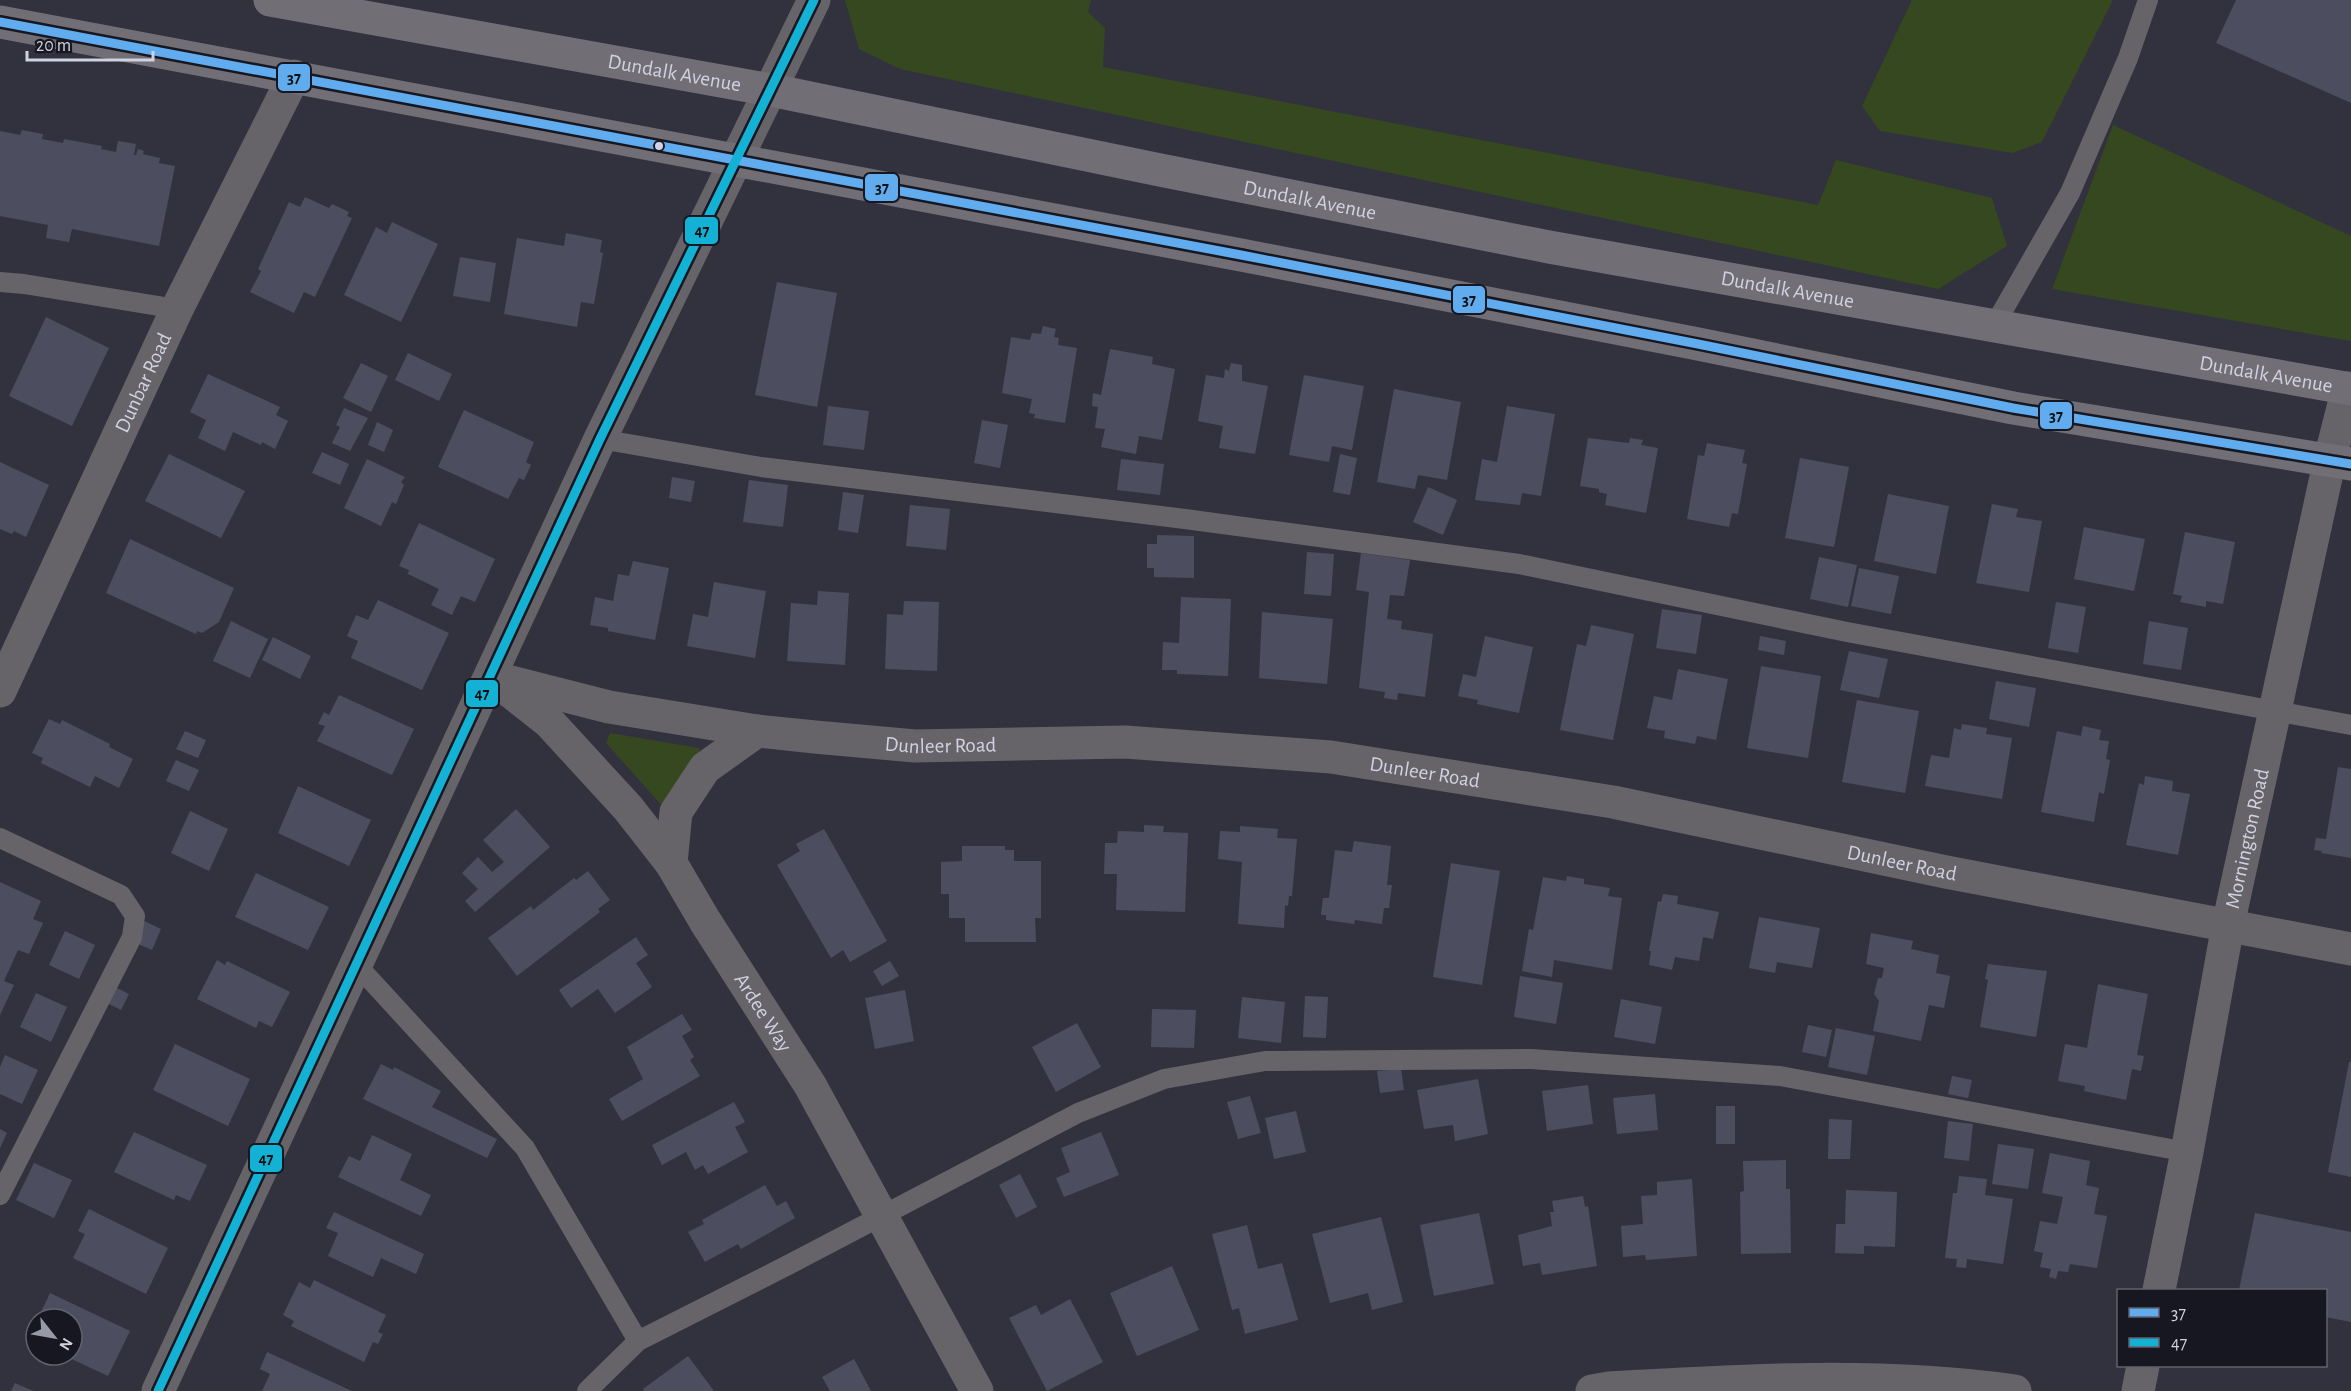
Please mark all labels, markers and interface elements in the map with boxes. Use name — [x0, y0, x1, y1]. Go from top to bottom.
scale bar — [27, 24, 153, 62]
text: 20 m — [36, 37, 71, 55]
street label: Dundalk Avenue — [606, 51, 743, 95]
line badge: 37 — [277, 63, 311, 92]
text: 37 — [287, 70, 301, 86]
unlabelled marker — [653, 140, 665, 152]
line badge: 37 — [864, 173, 899, 202]
street label: Dundalk Avenue — [1242, 177, 1378, 224]
text: 37 — [875, 180, 889, 196]
line badge: 47 — [684, 216, 719, 245]
text: 47 — [695, 223, 710, 239]
street label: Dundalk Avenue — [1719, 268, 1856, 312]
line badge: 37 — [1452, 285, 1486, 314]
text: 37 — [1462, 292, 1476, 308]
street label: Dunbar Road — [111, 330, 176, 436]
street label: Dundalk Avenue — [2198, 352, 2334, 397]
line badge: 37 — [2039, 401, 2073, 430]
text: 37 — [2049, 408, 2063, 424]
line badge: 47 — [465, 679, 499, 708]
text: 47 — [475, 686, 490, 702]
street label: Dunleer Road — [884, 733, 997, 757]
street label: Dunleer Road — [1368, 753, 1482, 792]
street label: Mornington Road — [2222, 767, 2273, 911]
street label: Dunleer Road — [1845, 842, 1959, 885]
street label: Ardee Way — [730, 970, 796, 1055]
line badge: 47 — [249, 1144, 283, 1173]
text: 47 — [259, 1151, 274, 1167]
legend — [2117, 1289, 2327, 1367]
text: 37 — [2171, 1305, 2186, 1323]
north arrow — [24, 1307, 84, 1367]
text: N — [56, 1335, 76, 1353]
text: 47 — [2171, 1335, 2187, 1353]

